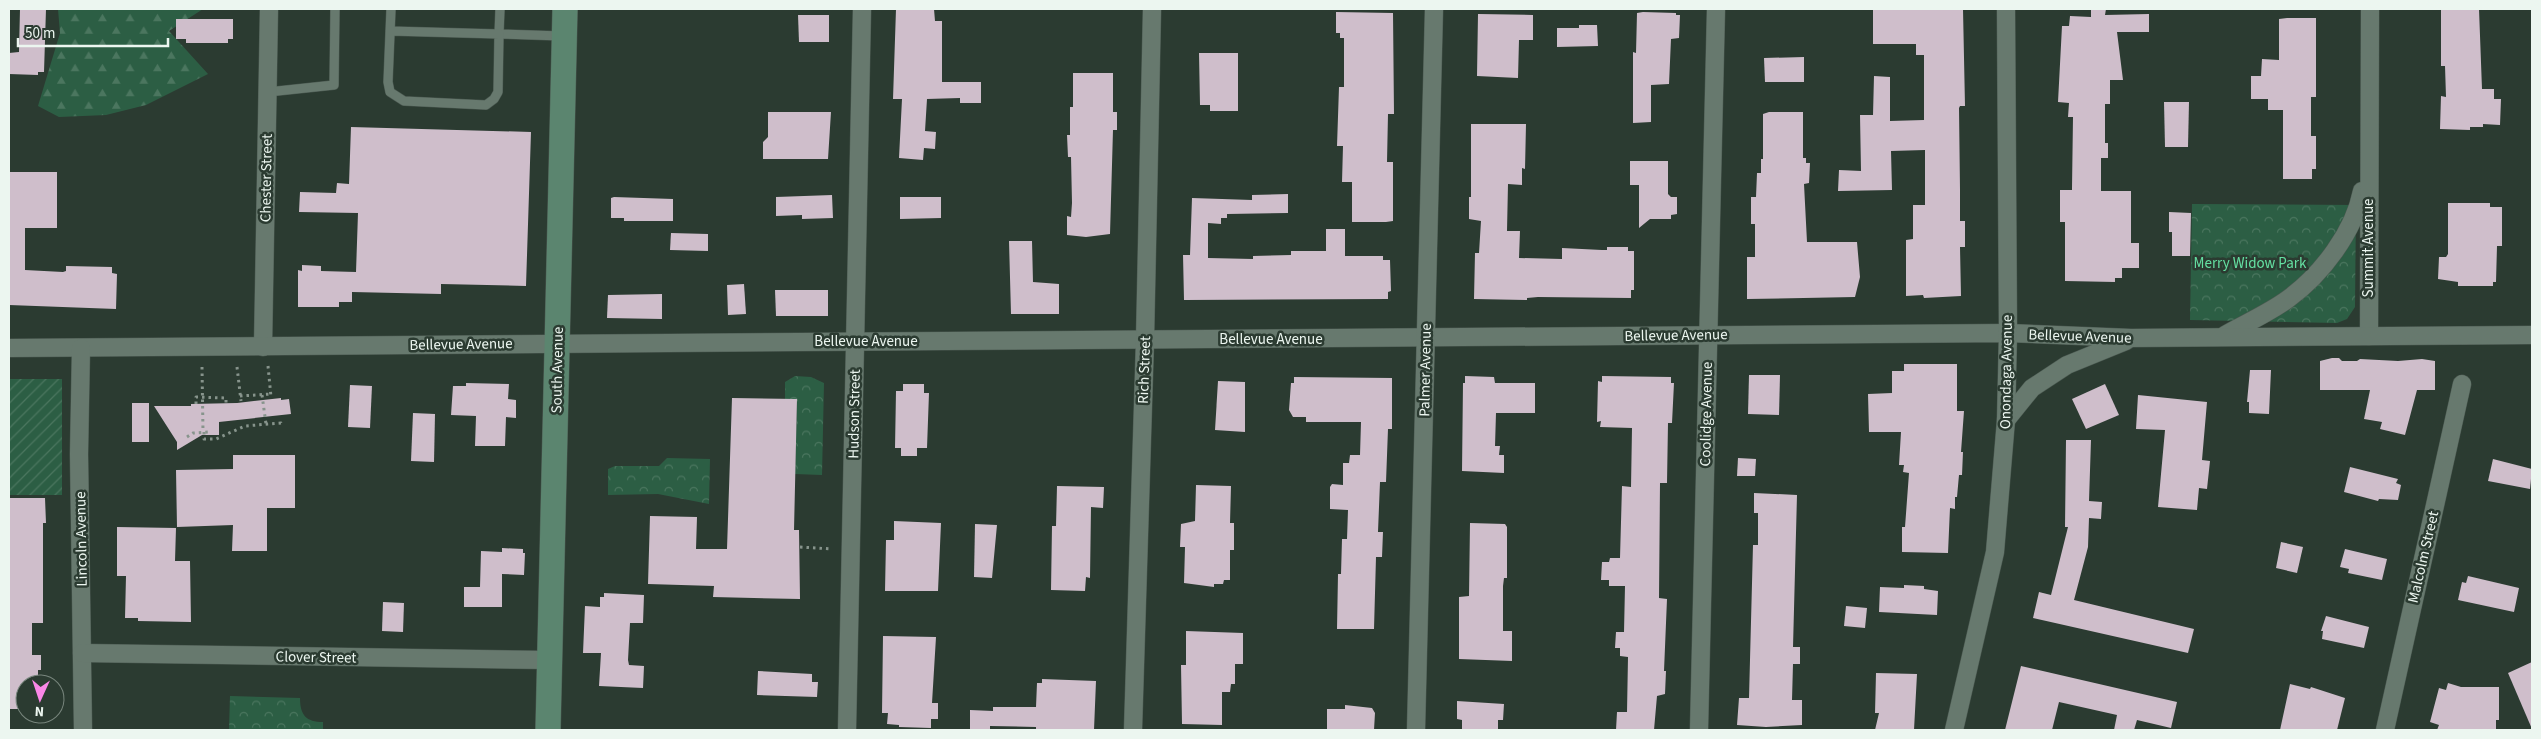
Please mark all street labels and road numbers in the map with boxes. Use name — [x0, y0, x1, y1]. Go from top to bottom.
street label: Chester Street — [255, 134, 278, 222]
street label: Summit Avenue — [2358, 198, 2379, 298]
street label: Onondaga Avenue — [1995, 315, 2018, 429]
street label: Palmer Avenue — [1414, 323, 1437, 417]
street label: Bellevue Avenue — [1624, 324, 1728, 347]
street label: Bellevue Avenue — [2028, 324, 2132, 349]
street label: South Avenue — [546, 326, 569, 414]
street label: Bellevue Avenue — [1219, 329, 1323, 350]
street label: Bellevue Avenue — [814, 331, 918, 352]
street label: Bellevue Avenue — [409, 333, 513, 356]
street label: Rich Street — [1133, 336, 1156, 404]
street label: Coolidge Avenue — [1695, 361, 1718, 467]
street label: Hudson Street — [843, 369, 866, 459]
street label: Lincoln Avenue — [70, 491, 93, 587]
street label: Malcolm Street — [2403, 509, 2444, 605]
street label: Clover Street — [275, 646, 356, 669]

